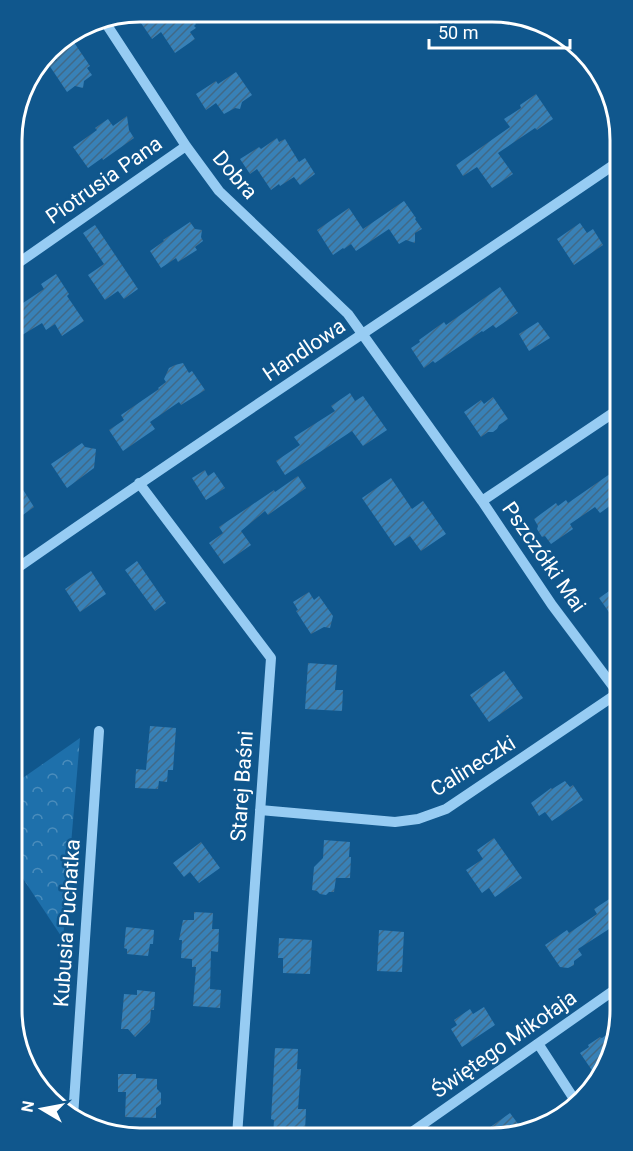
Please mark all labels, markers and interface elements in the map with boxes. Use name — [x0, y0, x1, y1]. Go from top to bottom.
scale bar — [429, 12, 570, 50]
text: 50 m — [438, 22, 478, 43]
street label: Piotrusia Pana — [41, 131, 167, 229]
street label: Dobra — [208, 146, 262, 204]
street label: Handlowa — [258, 314, 350, 386]
street label: Pszczółki Mai — [497, 497, 591, 617]
street label: Starej Baśni — [226, 730, 258, 842]
street label: Calineczki — [426, 731, 520, 801]
street label: Kubusia Puchatka — [49, 838, 85, 1008]
street label: Świętego Mikołaja — [427, 985, 581, 1103]
north arrow — [12, 1079, 72, 1139]
text: N — [17, 1099, 38, 1114]

